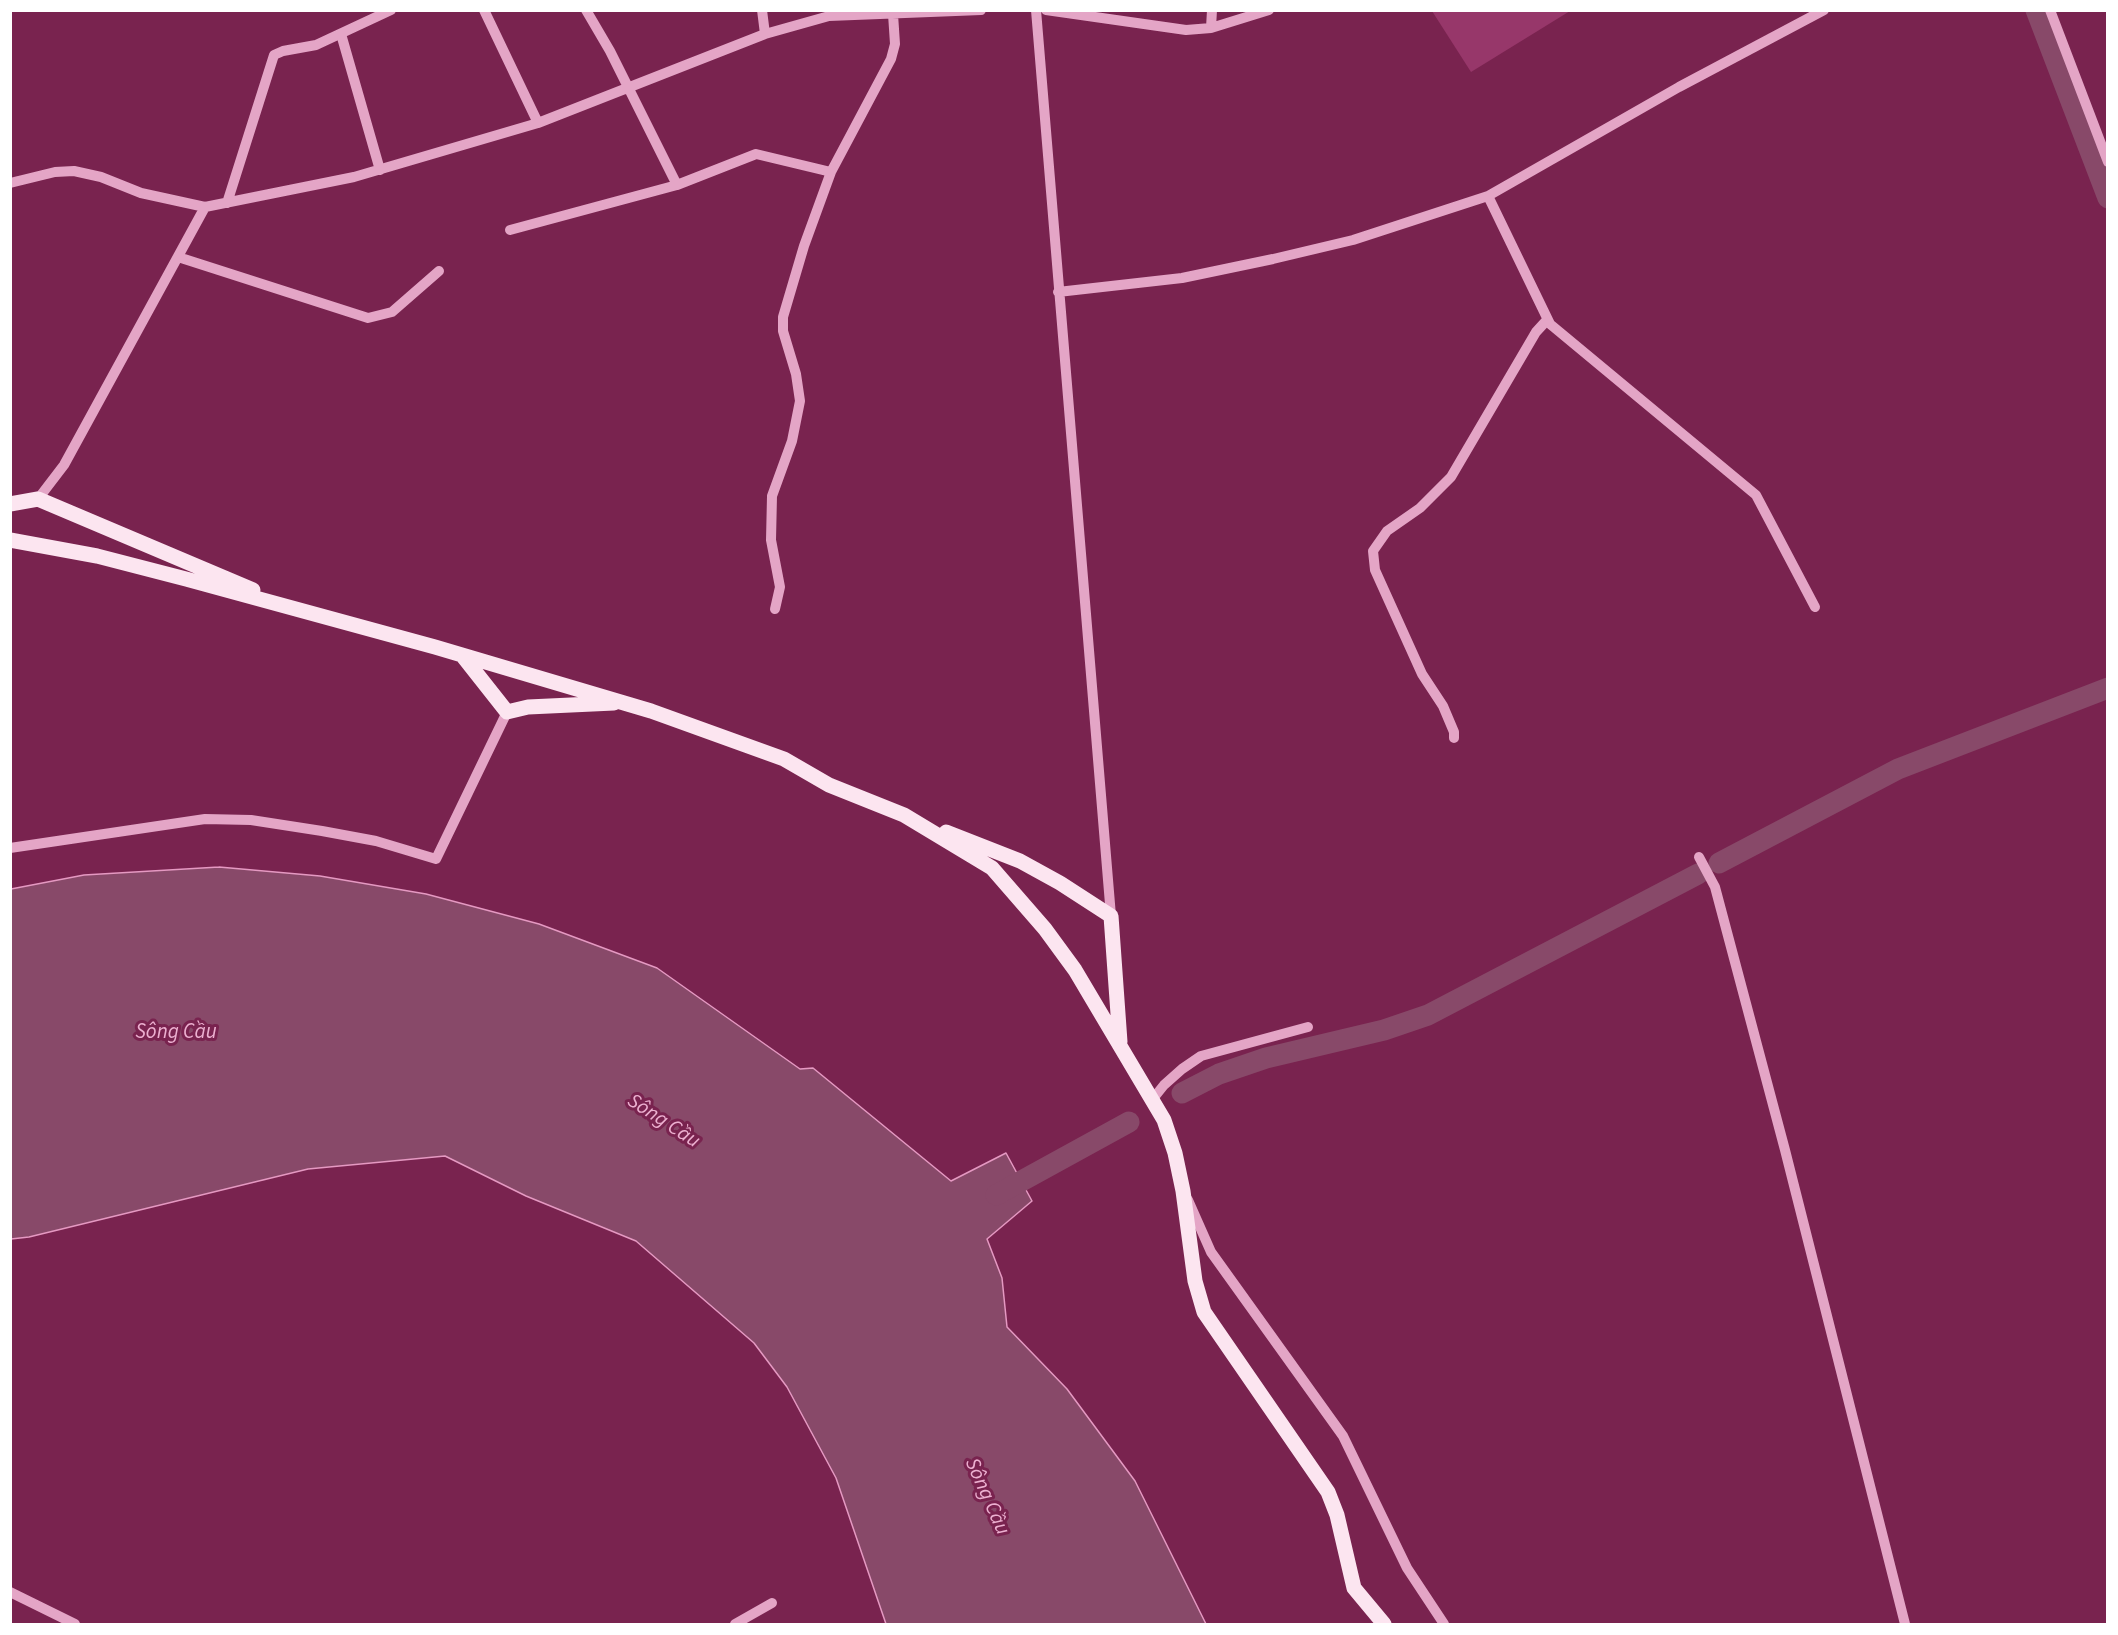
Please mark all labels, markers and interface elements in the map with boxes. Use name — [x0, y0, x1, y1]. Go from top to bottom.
water label: Sông Cầu — [135, 1020, 217, 1046]
water label: Sông Cầu — [622, 1089, 704, 1155]
water label: Sông Cầu — [958, 1455, 1014, 1539]

